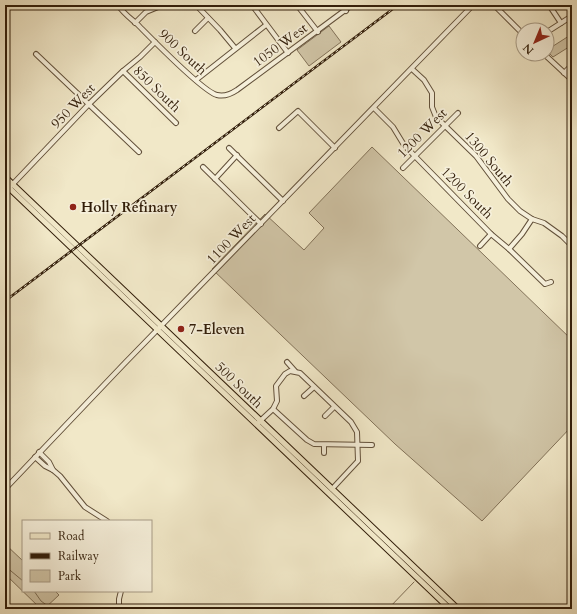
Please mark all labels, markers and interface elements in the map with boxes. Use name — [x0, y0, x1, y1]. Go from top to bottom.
street label: 1050 West — [249, 18, 312, 71]
north arrow — [515, 22, 555, 62]
street label: 900 South — [155, 25, 212, 79]
text: N — [519, 40, 537, 58]
street label: 850 South — [129, 61, 185, 117]
street label: 950 West — [47, 79, 100, 133]
street label: 1200 West — [393, 103, 452, 162]
street label: 1300 South — [460, 127, 518, 191]
street label: 1200 South — [437, 163, 498, 224]
place label: Holly Refinary — [81, 198, 177, 217]
marker: Holly Refinary — [68, 202, 78, 212]
street label: 1100 West — [202, 209, 260, 268]
place label: 7-Eleven — [189, 320, 245, 339]
marker: 7-Eleven — [176, 324, 186, 334]
street label: 500 South — [211, 357, 267, 413]
legend — [22, 520, 152, 592]
text: Road — [58, 528, 85, 544]
text: Railway — [58, 548, 100, 564]
text: Park — [58, 568, 82, 584]

